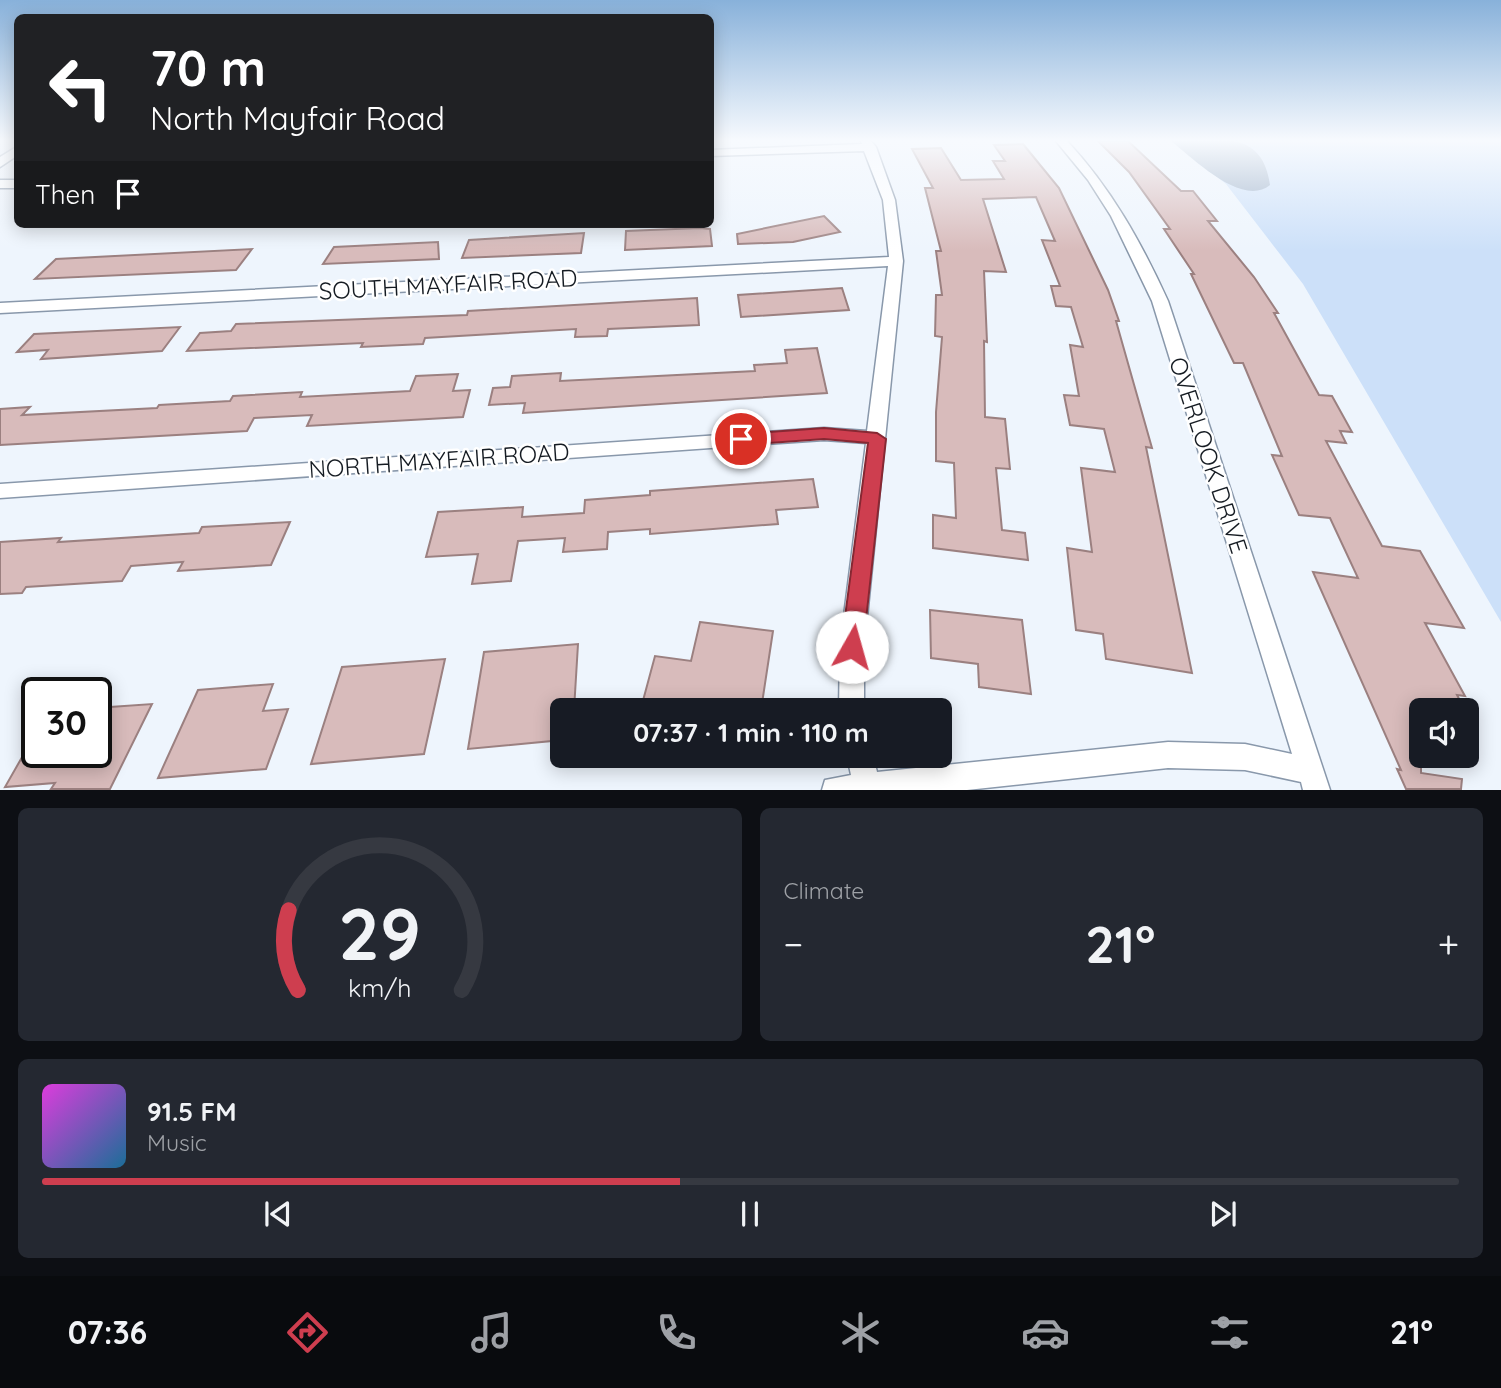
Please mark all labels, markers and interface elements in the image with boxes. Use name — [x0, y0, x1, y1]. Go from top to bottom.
text: 70 m — [150, 37, 266, 98]
icon: left — [35, 42, 126, 133]
text: North Mayfair Road — [150, 98, 445, 138]
icon: arrive — [109, 175, 147, 213]
text: Then — [35, 178, 95, 211]
street label: SOUTH MAYFAIR ROAD — [318, 262, 578, 306]
street label: OVERLOOK DRIVE — [1163, 353, 1255, 557]
pin — [711, 409, 771, 469]
icon: arrive — [722, 420, 760, 458]
street label: NORTH MAYFAIR ROAD — [308, 436, 570, 484]
position arrow — [815, 610, 889, 684]
speed limit sign: 30 — [21, 677, 112, 768]
map controls — [1409, 698, 1479, 768]
button: sound — [1409, 698, 1479, 768]
text: 07:37 · 1 min · 110 m — [633, 716, 869, 749]
text: Climate — [784, 876, 864, 905]
text: 29 — [338, 888, 421, 979]
text: 21° — [1085, 911, 1156, 976]
text: − — [784, 920, 803, 968]
text: + — [1438, 920, 1459, 968]
text: km/h — [348, 972, 411, 1003]
text: 91.5 FM — [147, 1095, 237, 1128]
text: Music — [147, 1128, 207, 1157]
icon: previous — [259, 1195, 297, 1233]
icon: pause — [731, 1195, 769, 1233]
icon: next — [1204, 1195, 1242, 1233]
icon: directions — [283, 1308, 332, 1357]
icon: music — [467, 1308, 516, 1357]
icon: phone — [652, 1308, 701, 1357]
icon: climate — [836, 1308, 885, 1357]
icon: car — [1021, 1308, 1070, 1357]
icon: filters — [1205, 1308, 1254, 1357]
text: 07:36 — [68, 1312, 147, 1352]
text: 21° — [1390, 1312, 1433, 1352]

